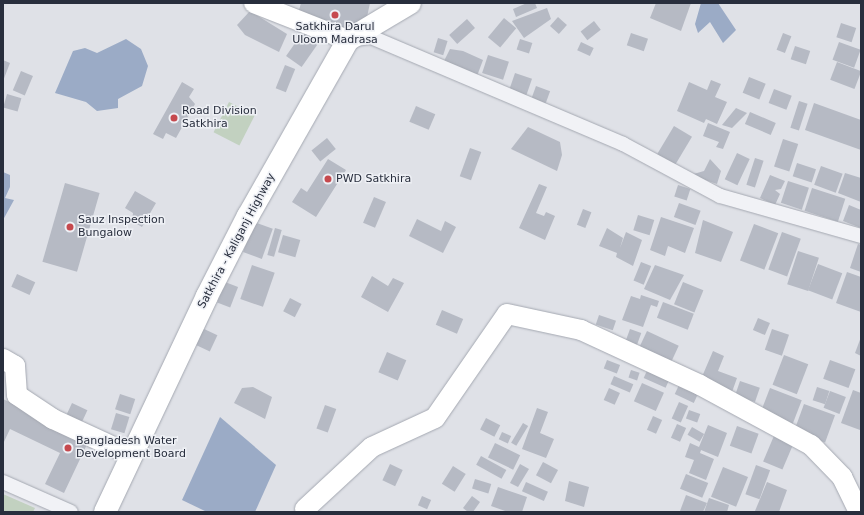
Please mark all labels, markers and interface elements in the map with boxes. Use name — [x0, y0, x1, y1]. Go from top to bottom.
marker: Satkhira Darul Uloom Madrasa — [330, 10, 340, 20]
place label: Satkhira Darul Uloom Madrasa — [292, 21, 378, 47]
place label: Road Division Satkhira — [182, 105, 257, 131]
marker: Road Division Satkhira — [169, 113, 179, 123]
street label: Satkhira - Kaliganj Highway — [196, 171, 278, 311]
place label: PWD Satkhira — [336, 172, 411, 186]
marker: PWD Satkhira — [323, 174, 333, 184]
place label: Sauz Inspection Bungalow — [78, 214, 165, 240]
marker: Sauz Inspection Bungalow — [65, 222, 75, 232]
place label: Bangladesh Water Development Board — [76, 435, 186, 461]
marker: Bangladesh Water Development Board — [63, 443, 73, 453]

